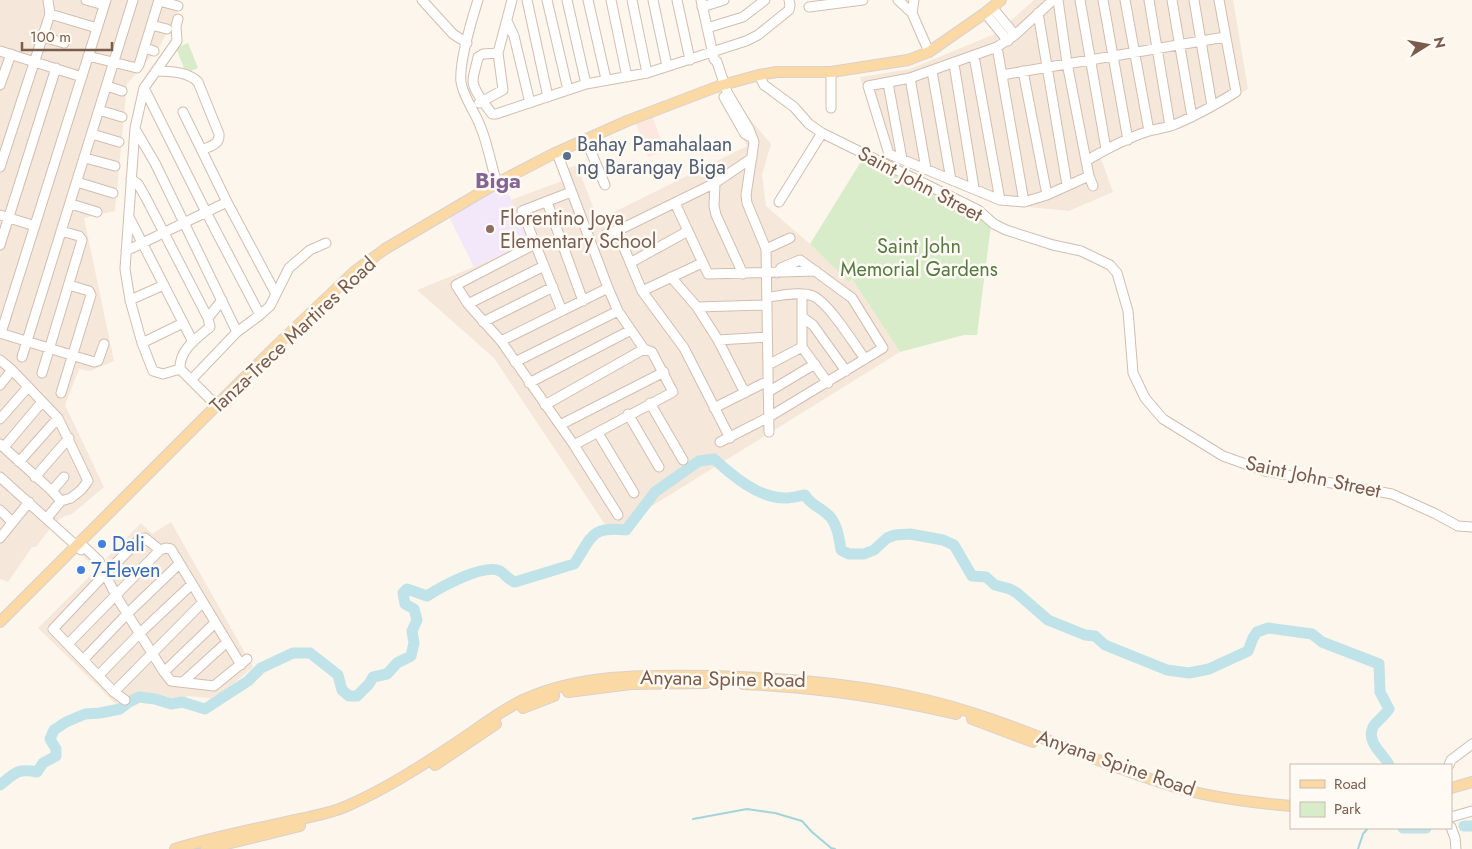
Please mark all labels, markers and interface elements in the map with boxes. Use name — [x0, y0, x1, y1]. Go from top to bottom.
scale bar — [22, 20, 112, 52]
north arrow — [1402, 20, 1452, 70]
text: 100 m — [30, 26, 71, 48]
text: N — [1429, 35, 1451, 50]
place label: Bahay Pamahalaan ng Barangay Biga — [577, 130, 732, 182]
street label: Saint John Street — [852, 139, 988, 229]
marker: Bahay Pamahalaan ng Barangay Biga — [561, 150, 573, 162]
district label: Biga — [475, 164, 521, 196]
place label: Florentino Joya Elementary School — [500, 204, 656, 256]
marker: Florentino Joya Elementary School — [484, 223, 496, 235]
park label: Saint John Memorial Gardens — [840, 232, 998, 284]
street label: Tanza-Trece Martires Road — [204, 250, 382, 420]
street label: Saint John Street — [1243, 449, 1383, 506]
place label: Dali — [112, 530, 145, 559]
marker: Dali — [96, 538, 108, 550]
place label: 7-Eleven — [91, 556, 161, 585]
marker: 7-Eleven — [75, 564, 87, 576]
street label: Anyana Spine Road — [640, 663, 806, 695]
street label: Anyana Spine Road — [1033, 722, 1199, 804]
legend — [1290, 764, 1452, 829]
text: Road — [1334, 773, 1366, 795]
text: Park — [1334, 798, 1361, 820]

